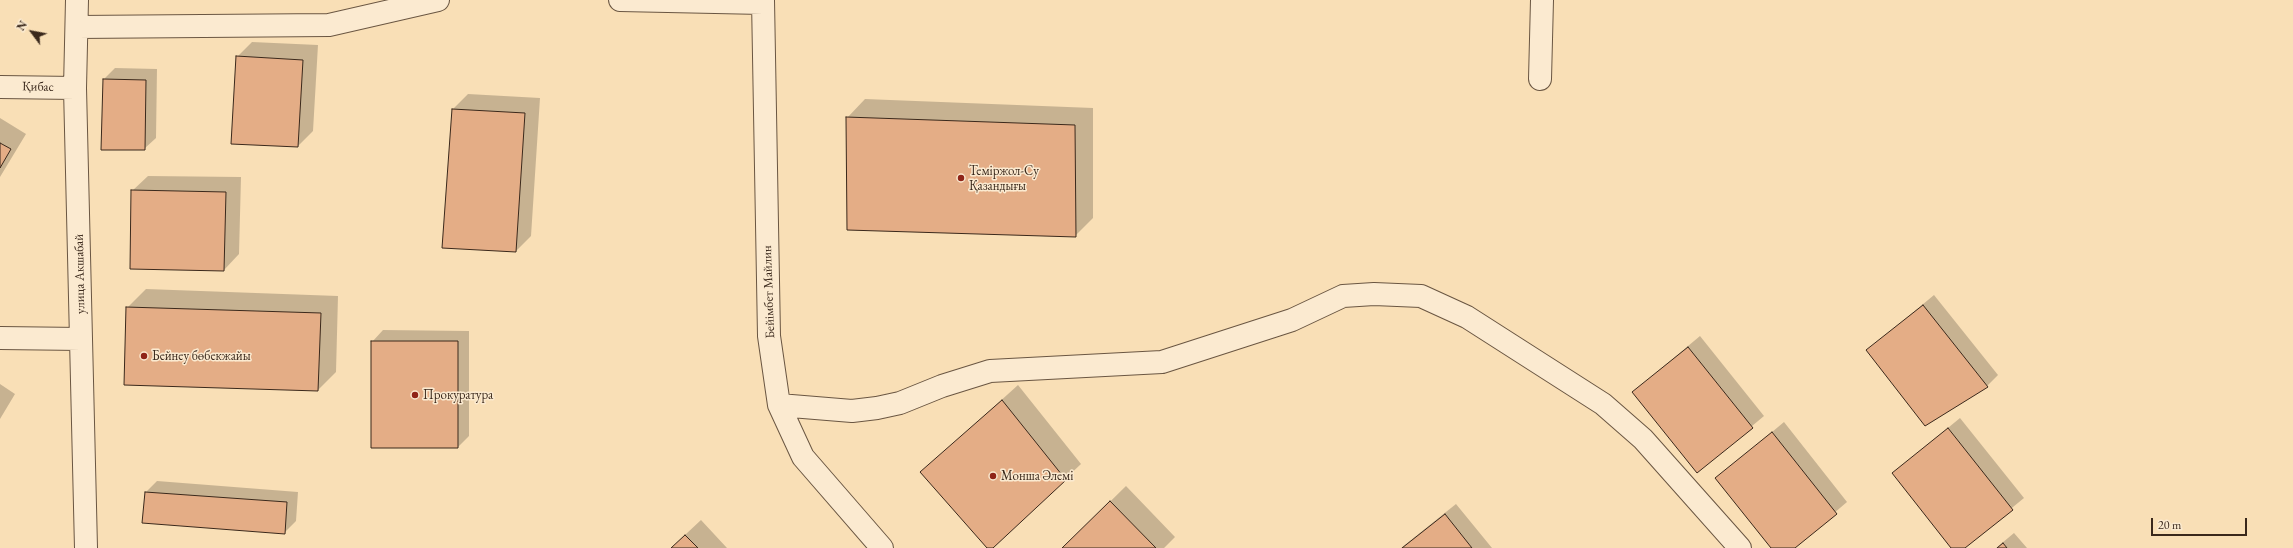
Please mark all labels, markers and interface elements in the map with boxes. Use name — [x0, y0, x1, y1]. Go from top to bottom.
north arrow — [12, 12, 52, 52]
text: N — [14, 18, 30, 33]
street label: Қибас — [22, 79, 54, 95]
place label: Теміржол-Су Қазандығы — [969, 163, 1039, 194]
marker: Теміржол-Су Қазандығы — [956, 173, 966, 183]
street label: улица Акшабай — [72, 234, 88, 314]
street label: Бейімбет Майлин — [760, 245, 778, 339]
place label: Бейнеу бөбекжайы — [152, 348, 251, 364]
marker: Бейнеу бөбекжайы — [139, 351, 149, 361]
place label: Прокуратура — [423, 387, 493, 403]
marker: Прокуратура — [410, 390, 420, 400]
place label: Монша Әлемі — [1001, 468, 1073, 484]
marker: Монша Әлемі — [988, 471, 998, 481]
scale bar — [2153, 510, 2249, 536]
text: 20 m — [2158, 517, 2181, 533]

